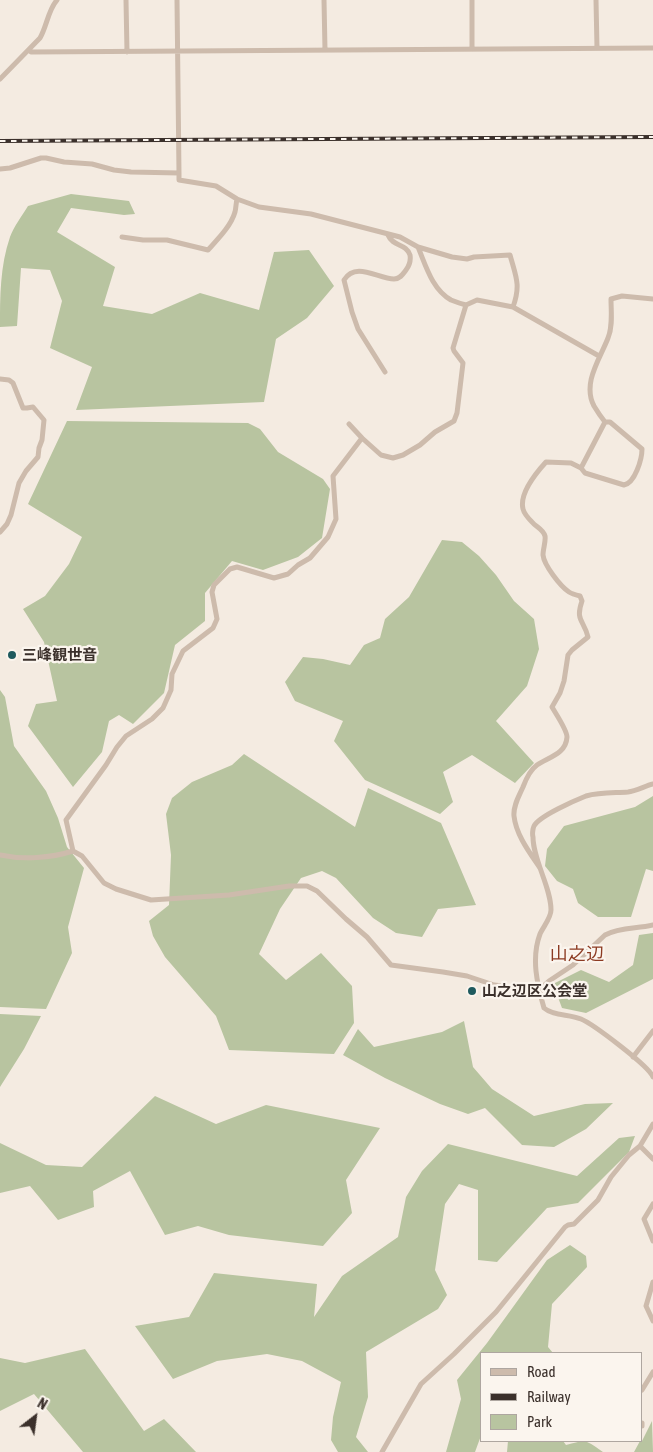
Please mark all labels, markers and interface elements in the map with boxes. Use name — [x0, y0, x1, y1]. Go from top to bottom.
place label: 三峰観世音 — [22, 646, 97, 664]
marker: 三峰観世音 — [6, 649, 18, 661]
district label: 山之辺 — [550, 943, 604, 965]
place label: 山之辺区公会堂 — [482, 982, 587, 1000]
marker: 山之辺区公会堂 — [466, 985, 478, 997]
legend — [480, 1352, 643, 1442]
text: Road — [527, 1363, 556, 1380]
text: Railway — [527, 1388, 571, 1405]
north arrow — [10, 1392, 60, 1442]
text: N — [35, 1395, 50, 1413]
text: Park — [527, 1413, 552, 1430]

